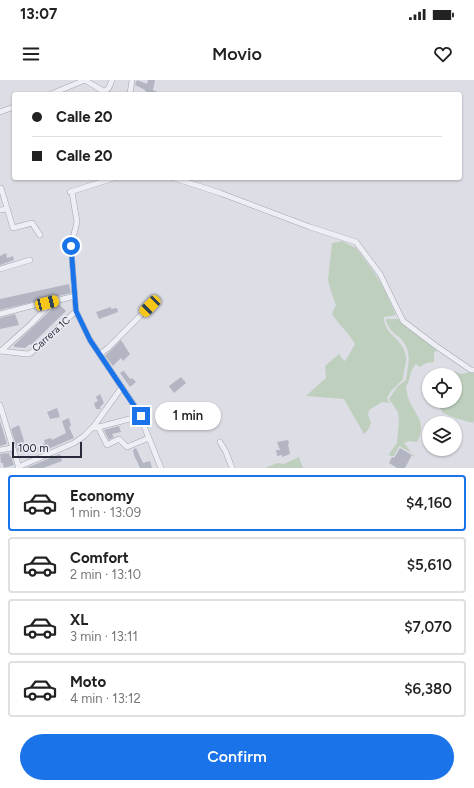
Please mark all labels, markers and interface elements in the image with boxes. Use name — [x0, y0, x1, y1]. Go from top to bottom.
text: 13:07 — [20, 5, 57, 23]
icon: menu — [20, 43, 42, 65]
text: Movio — [212, 43, 262, 65]
icon: heart — [432, 43, 454, 65]
text: Calle 20 — [56, 108, 113, 126]
text: Calle 20 — [56, 147, 113, 165]
route start — [62, 237, 80, 255]
car — [137, 293, 163, 319]
car — [34, 294, 60, 312]
street label: Carrera 1C — [29, 314, 73, 354]
map controls — [422, 368, 462, 456]
button: locate — [422, 368, 462, 408]
callout: 1 min — [155, 402, 221, 430]
route end — [132, 407, 150, 425]
text: 1 min — [173, 408, 203, 423]
button: layers — [422, 416, 462, 456]
scale bar — [12, 440, 82, 459]
text: 100 m — [18, 442, 49, 455]
icon: car — [22, 485, 58, 521]
text: Economy — [70, 487, 135, 505]
text: $4,160 — [406, 494, 452, 512]
text: 1 min · 13:09 — [70, 505, 141, 520]
icon: car — [22, 547, 58, 583]
text: Comfort — [70, 549, 129, 567]
text: $5,610 — [407, 556, 452, 574]
text: 2 min · 13:10 — [70, 567, 141, 582]
icon: car — [22, 609, 58, 645]
text: XL — [70, 611, 88, 629]
text: $7,070 — [404, 618, 452, 636]
text: 3 min · 13:11 — [70, 629, 138, 644]
icon: car — [22, 671, 58, 707]
text: Moto — [70, 673, 106, 691]
text: $6,380 — [404, 680, 452, 698]
text: 4 min · 13:12 — [70, 691, 141, 706]
button: Confirm — [20, 734, 454, 780]

